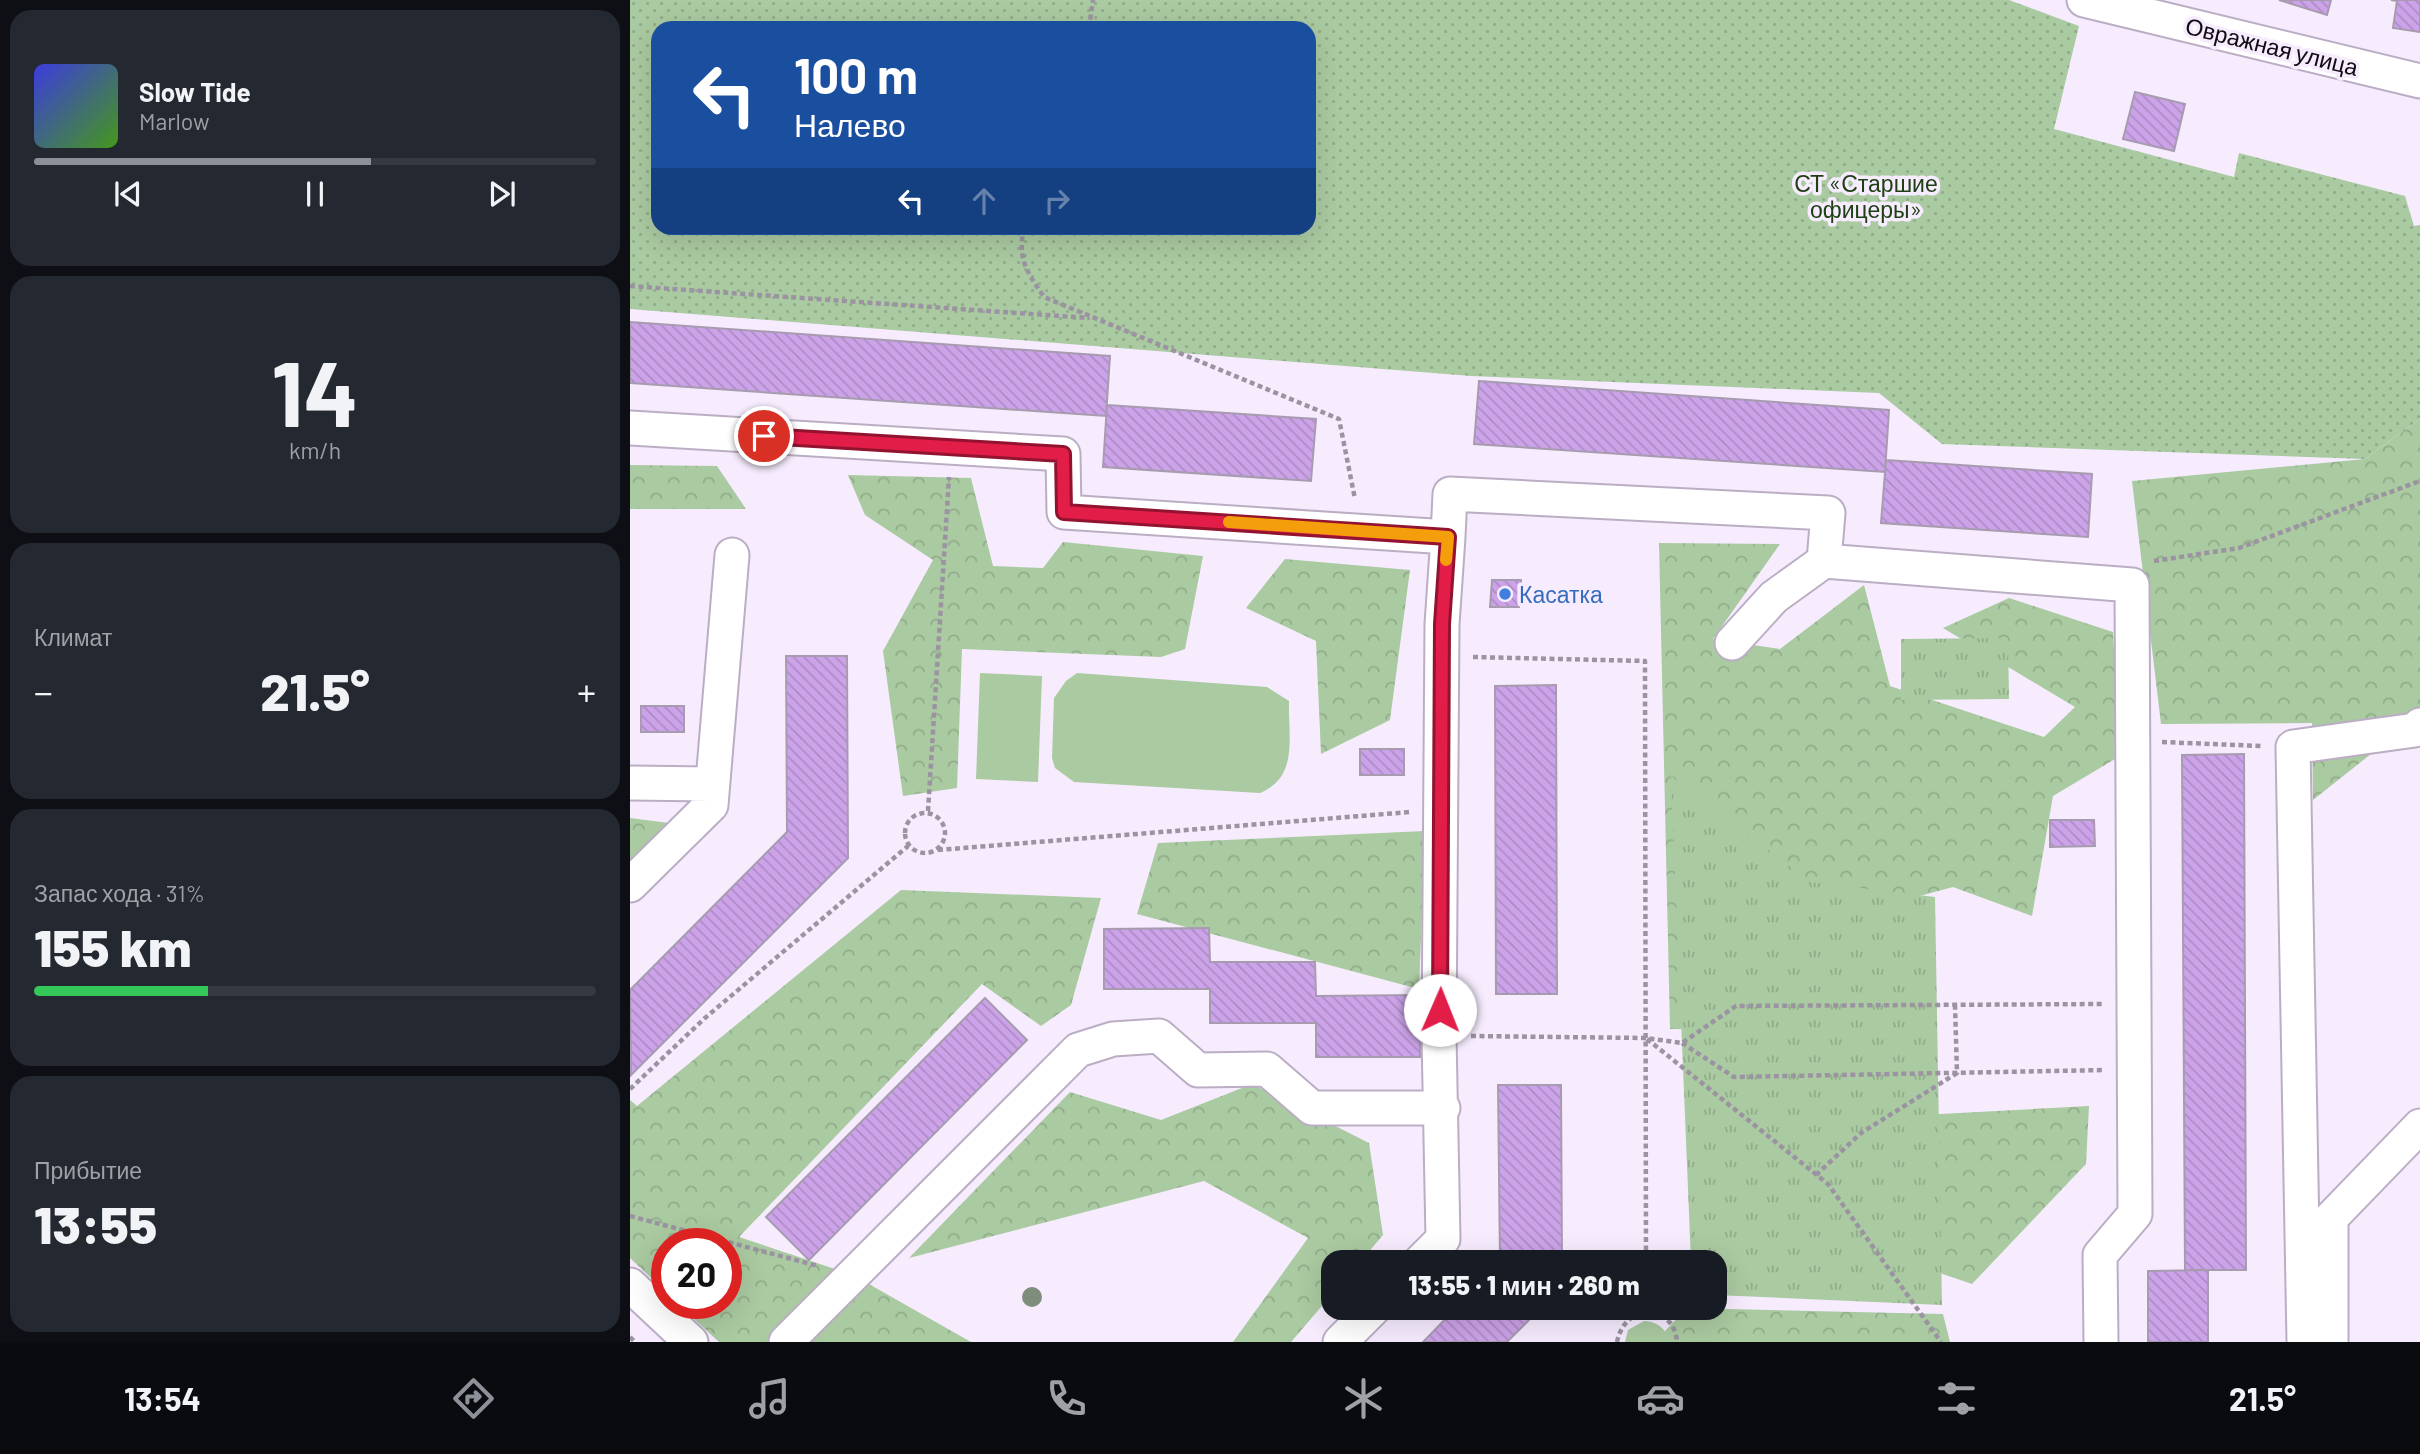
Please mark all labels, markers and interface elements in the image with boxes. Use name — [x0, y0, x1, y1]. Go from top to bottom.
street label: Овражная улица — [2183, 11, 2361, 81]
text: 100 m — [794, 45, 918, 104]
icon: left — [679, 49, 770, 140]
text: Slow Tide — [139, 76, 251, 107]
text: Налево — [794, 105, 906, 143]
text: Marlow — [139, 107, 210, 135]
park label: СТ «Старшие офицеры» — [1794, 169, 1938, 223]
icon: previous — [109, 175, 147, 213]
icon: pause — [296, 175, 334, 213]
icon: next — [483, 175, 521, 213]
icon: left — [892, 182, 930, 220]
icon: ahead — [965, 182, 1003, 220]
icon: right — [1038, 182, 1076, 220]
text: 14 — [271, 336, 359, 445]
pin — [734, 406, 794, 466]
icon: arrive — [745, 417, 783, 455]
text: km/h — [289, 436, 341, 464]
place label: Касатка — [1519, 580, 1603, 608]
marker: Касатка — [1497, 586, 1513, 602]
text: Климат — [34, 623, 112, 651]
text: 21.5° — [260, 659, 370, 721]
text: − — [34, 668, 53, 714]
text: + — [577, 668, 596, 714]
text: Запас хода · 31% — [34, 879, 205, 907]
text: 155 km — [34, 915, 192, 977]
position arrow — [1403, 973, 1477, 1047]
text: Прибытие — [34, 1156, 142, 1184]
text: 13:55 — [34, 1192, 157, 1254]
speed limit sign: 20 — [651, 1228, 742, 1319]
text: 13:55 · 1 мин · 260 m — [1408, 1269, 1640, 1300]
icon: directions — [449, 1374, 498, 1423]
icon: music — [745, 1374, 794, 1423]
icon: phone — [1042, 1374, 1091, 1423]
icon: climate — [1339, 1374, 1388, 1423]
icon: car — [1636, 1374, 1685, 1423]
icon: filters — [1932, 1374, 1981, 1423]
text: 13:54 — [124, 1379, 201, 1417]
text: 21.5° — [2229, 1379, 2296, 1417]

